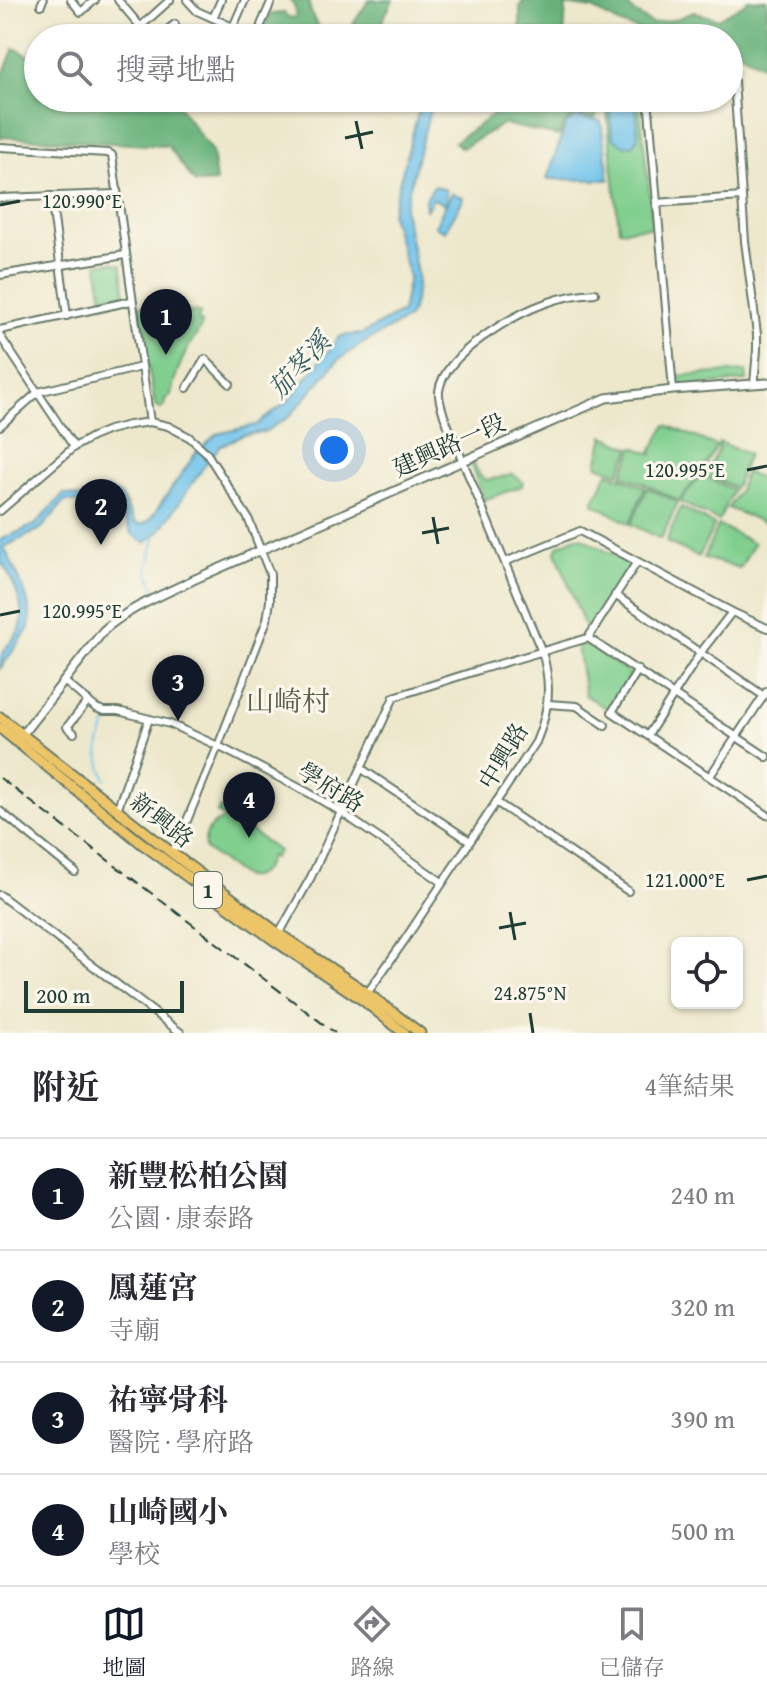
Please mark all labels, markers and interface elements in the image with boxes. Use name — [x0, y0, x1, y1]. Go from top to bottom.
search box — [24, 24, 743, 112]
icon: search — [52, 46, 96, 90]
text: 搜尋地點 — [116, 47, 236, 91]
text: 120.990°E — [42, 186, 122, 215]
pin: 1 — [140, 289, 192, 355]
water label: 茄苳溪 — [258, 321, 342, 407]
street label: 建興路一段 — [387, 405, 511, 485]
your location — [314, 430, 354, 470]
text: 120.995°E — [645, 455, 725, 484]
pin: 2 — [75, 479, 127, 545]
text: 120.995°E — [42, 596, 122, 625]
pin: 3 — [152, 655, 204, 721]
district label: 山崎村 — [246, 680, 330, 721]
street label: 中興路 — [469, 716, 537, 796]
street label: 學府路 — [291, 753, 371, 821]
pin: 4 — [223, 772, 275, 838]
street label: 新興路 — [123, 784, 201, 856]
text: 121.000°E — [645, 865, 725, 894]
road number: 1 — [194, 872, 222, 908]
map controls — [671, 937, 743, 1009]
button: locate — [671, 937, 743, 1009]
scale bar — [24, 977, 184, 1013]
text: 24.875°N — [493, 978, 567, 1007]
text: 200 m — [36, 979, 91, 1011]
text: 附近 — [32, 1062, 100, 1111]
text: 4筆結果 — [644, 1066, 735, 1105]
text: 新豐松柏公園 — [108, 1153, 288, 1197]
text: 1 — [51, 1175, 65, 1214]
text: 240 m — [670, 1175, 735, 1214]
text: 公園 · 康泰路 — [108, 1198, 254, 1237]
text: 鳳蓮宮 — [108, 1265, 198, 1309]
text: 2 — [51, 1287, 65, 1326]
text: 320 m — [670, 1287, 735, 1326]
text: 寺廟 — [108, 1310, 160, 1349]
text: 祐寧骨科 — [108, 1377, 228, 1421]
text: 3 — [51, 1399, 65, 1438]
text: 390 m — [670, 1399, 735, 1438]
text: 醫院 · 學府路 — [108, 1422, 254, 1461]
text: 山崎國小 — [108, 1489, 228, 1533]
text: 4 — [51, 1511, 65, 1550]
text: 500 m — [670, 1511, 735, 1550]
text: 學校 — [108, 1534, 160, 1573]
tab: 地圖 — [102, 1602, 146, 1683]
tab: 路線 — [350, 1602, 395, 1683]
tab: 已儲存 — [599, 1602, 665, 1683]

